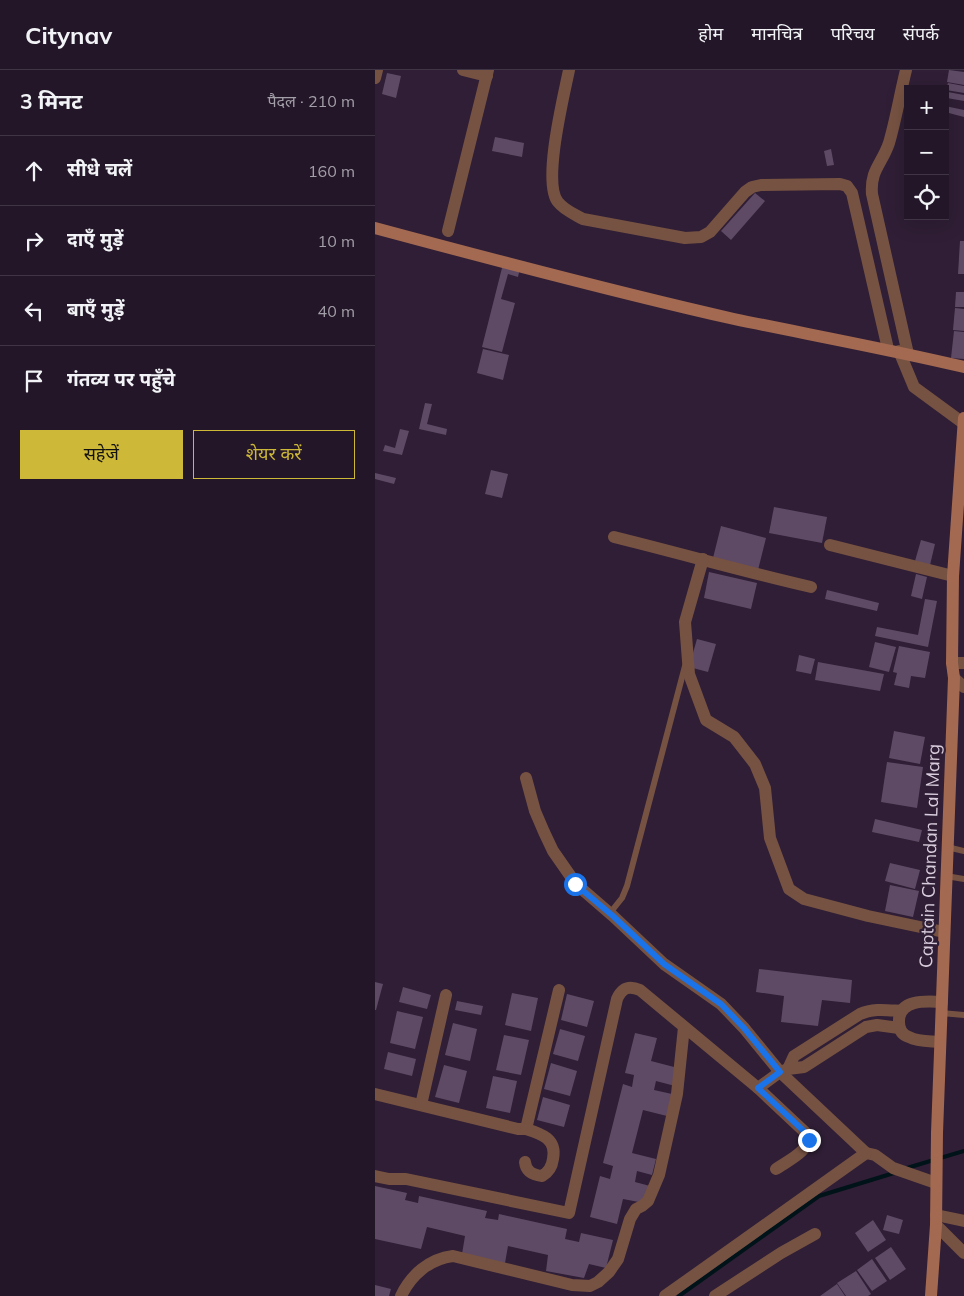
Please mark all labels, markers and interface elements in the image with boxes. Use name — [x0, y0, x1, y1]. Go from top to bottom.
text: Citynav — [25, 20, 112, 50]
text: होम — [698, 22, 723, 45]
text: मानचित्र — [751, 22, 803, 45]
text: परिचय — [831, 22, 875, 45]
text: संपर्क — [903, 22, 939, 45]
map controls — [904, 85, 949, 220]
button: + — [904, 85, 949, 130]
text: 3 मिनट — [20, 88, 82, 114]
text: पैदल · 210 m — [267, 91, 355, 111]
button: − — [904, 130, 949, 175]
icon: ahead — [20, 157, 48, 185]
text: सीधे चलें — [67, 157, 132, 181]
text: 160 m — [308, 161, 355, 181]
button: locate — [904, 175, 949, 220]
icon: right — [20, 227, 48, 255]
text: दाएँ मुड़ें — [67, 227, 123, 251]
text: 10 m — [318, 231, 355, 251]
icon: left — [20, 297, 48, 325]
text: बाएँ मुड़ें — [67, 297, 124, 321]
text: 40 m — [318, 301, 355, 321]
icon: arrive — [20, 367, 48, 395]
text: गंतव्य पर पहुँचे — [67, 367, 175, 391]
button: सहेजें — [20, 430, 183, 479]
button: शेयर करें — [193, 430, 355, 479]
street label: Captain Chandan Lal Marg — [914, 743, 945, 968]
route start — [564, 873, 587, 896]
route end — [798, 1129, 821, 1152]

